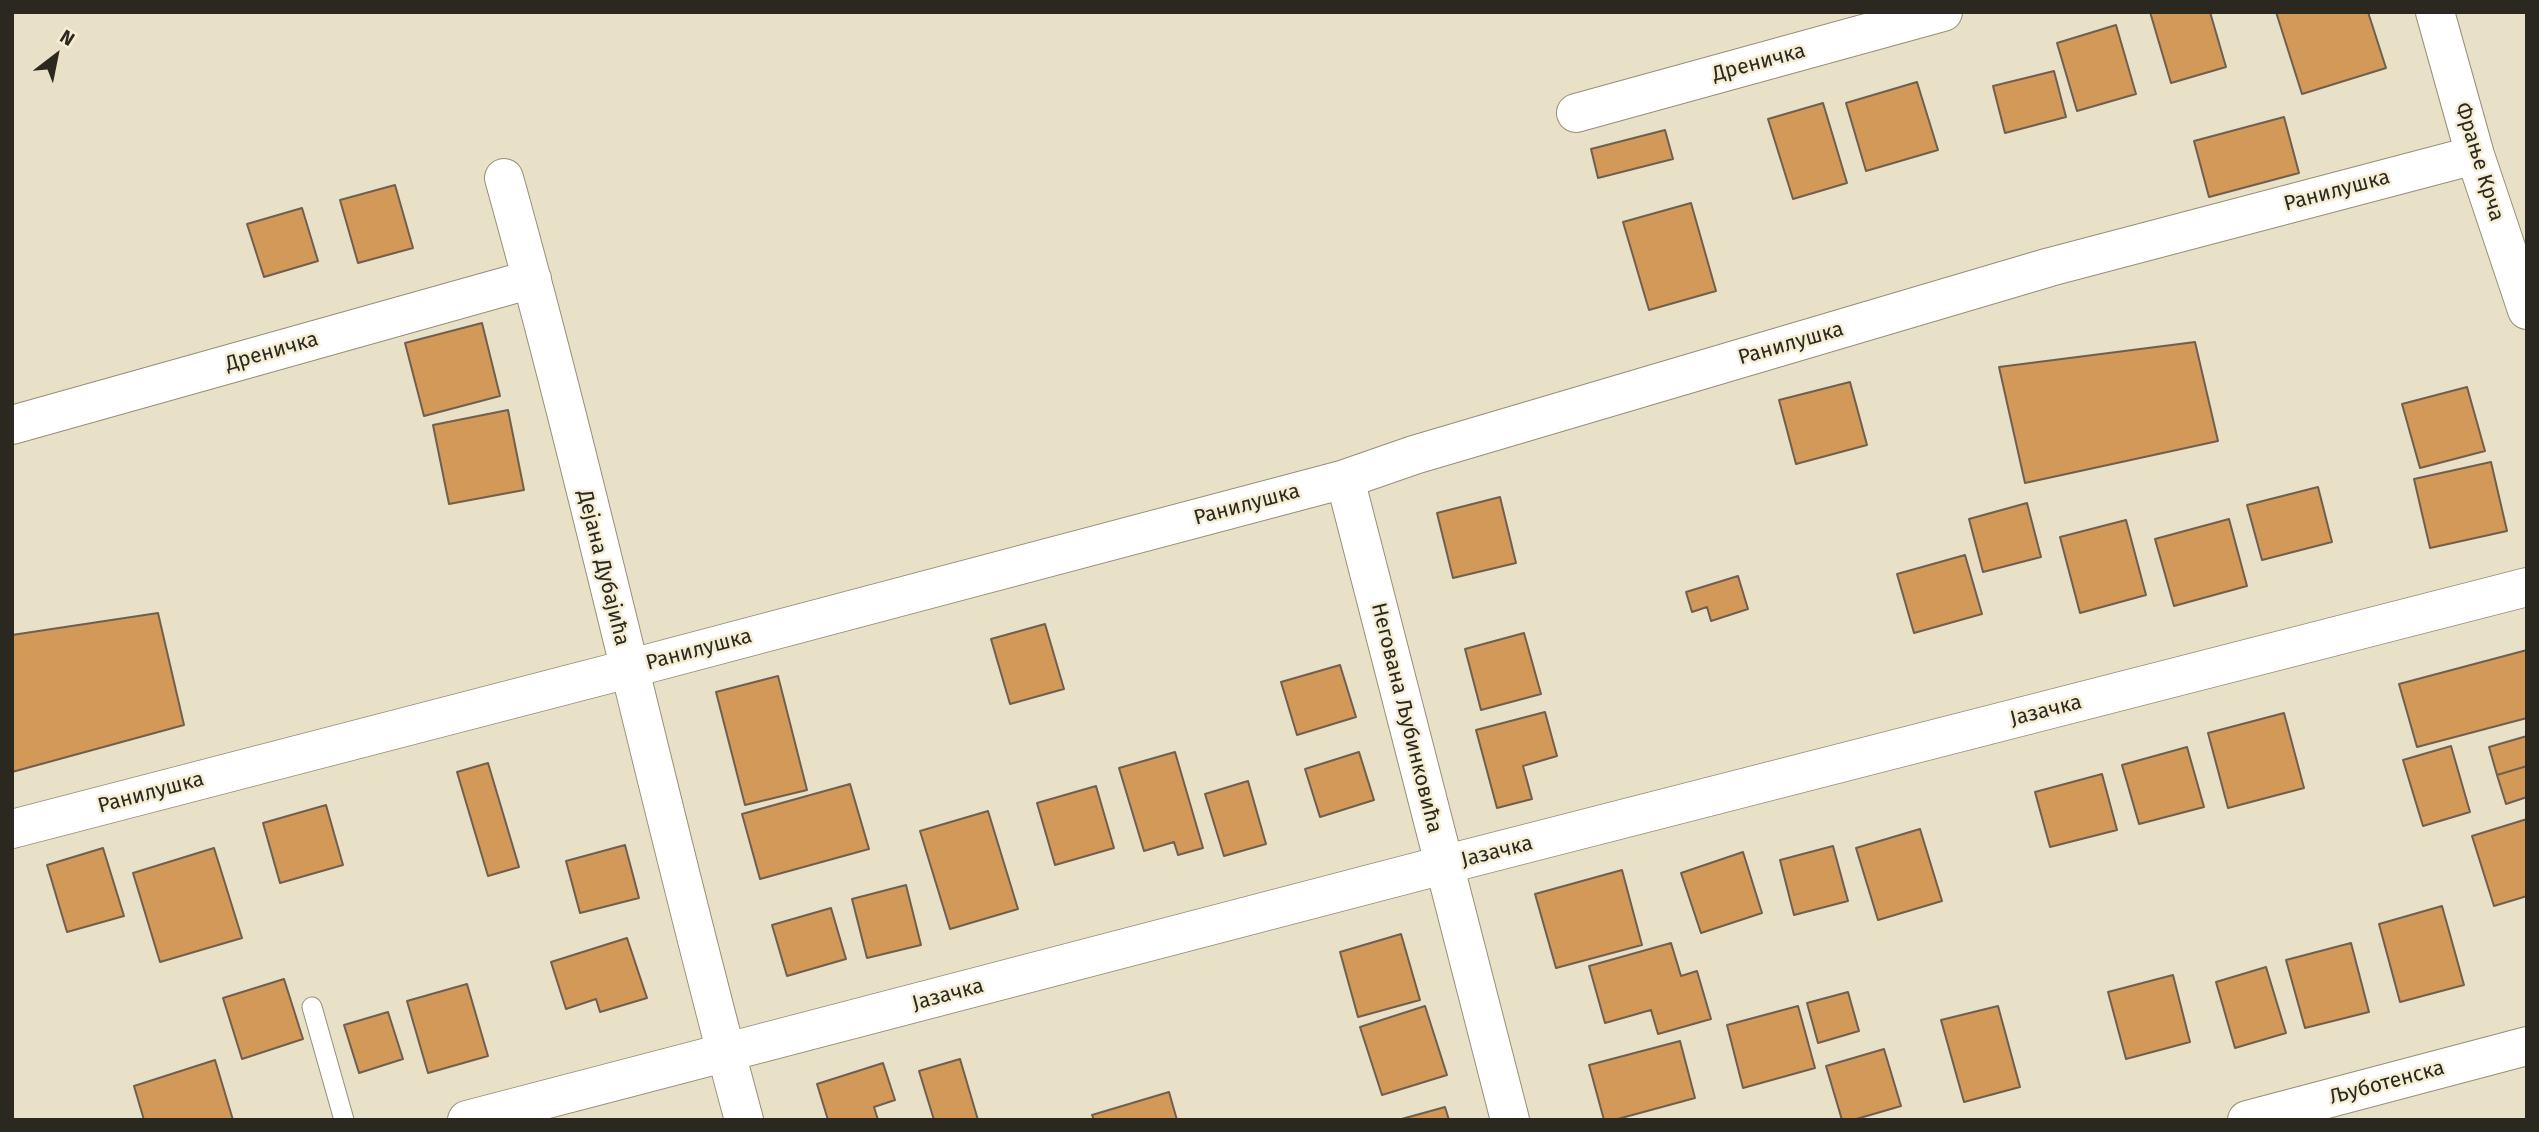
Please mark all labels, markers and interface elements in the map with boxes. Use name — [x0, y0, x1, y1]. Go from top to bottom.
north arrow — [21, 21, 91, 91]
text: N — [56, 25, 79, 51]
street label: Дреничка — [1710, 38, 1808, 88]
street label: Фрање Крча — [2449, 100, 2509, 224]
street label: Ранилушка — [2281, 165, 2393, 217]
street label: Ранилушка — [1735, 317, 1847, 371]
street label: Дреничка — [223, 327, 321, 377]
street label: Ранилушка — [1191, 479, 1303, 531]
street label: Дејана Дубајића — [571, 488, 635, 648]
street label: Негована Љубинковића — [1365, 600, 1447, 836]
street label: Ранилушка — [643, 624, 755, 676]
street label: Јазачка — [2007, 690, 2085, 732]
street label: Ранилушка — [95, 767, 207, 819]
street label: Јазачка — [1458, 831, 1536, 873]
street label: Јазачка — [909, 973, 987, 1017]
street label: Љуботенска — [2327, 1056, 2447, 1110]

